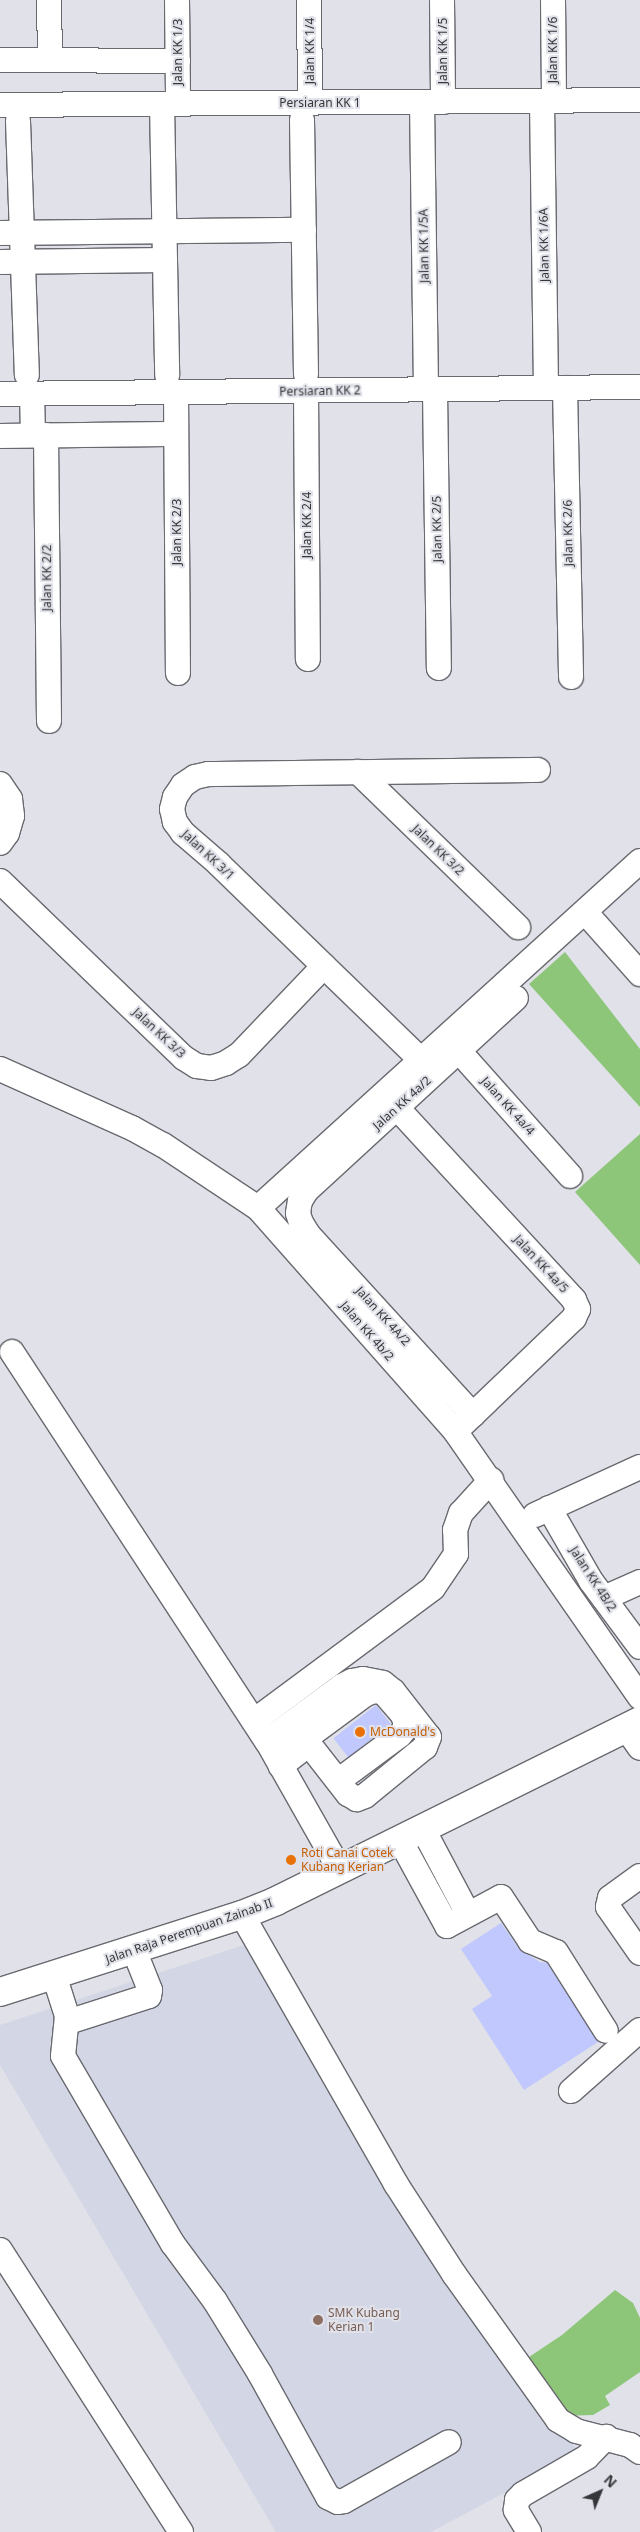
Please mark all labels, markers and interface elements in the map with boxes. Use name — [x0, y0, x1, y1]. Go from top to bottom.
street label: Jalan KK 1/6 — [546, 17, 560, 83]
street label: Jalan KK 1/4 — [303, 18, 317, 84]
street label: Jalan KK 1/5 — [436, 18, 450, 84]
street label: Jalan KK 1/3 — [171, 19, 185, 85]
street label: Persiaran KK 1 — [279, 96, 361, 110]
street label: Jalan KK 1/6A — [536, 208, 552, 282]
street label: Jalan KK 1/5A — [416, 209, 432, 283]
street label: Persiaran KK 2 — [279, 383, 361, 399]
street label: Jalan KK 2/4 — [300, 492, 314, 558]
street label: Jalan KK 2/5 — [429, 496, 445, 562]
street label: Jalan KK 2/3 — [170, 499, 184, 565]
street label: Jalan KK 2/6 — [560, 500, 576, 566]
street label: Jalan KK 2/2 — [40, 545, 54, 611]
street label: Jalan KK 3/2 — [409, 822, 467, 878]
street label: Jalan KK 3/1 — [179, 827, 237, 883]
street label: Jalan KK 3/3 — [130, 1005, 188, 1061]
street label: Jalan KK 4a/2 — [370, 1073, 434, 1133]
street label: Jalan KK 4a/4 — [478, 1074, 538, 1138]
street label: Jalan KK 4a/5 — [511, 1232, 571, 1296]
street label: Jalan KK 4A/2 — [353, 1284, 413, 1348]
street label: Jalan KK 4b/2 — [337, 1298, 397, 1364]
street label: Jalan KK 4B/2 — [567, 1544, 619, 1614]
place label: McDonald's — [370, 1725, 435, 1739]
marker: McDonald's — [354, 1726, 366, 1738]
place label: Roti Canai Cotek Kubang Kerian — [301, 1846, 393, 1874]
marker: Roti Canai Cotek Kubang Kerian — [285, 1854, 297, 1866]
street label: Jalan Raja Perempuan Zainab II — [104, 1896, 274, 1966]
place label: SMK Kubang Kerian 1 — [328, 2306, 400, 2334]
marker: SMK Kubang Kerian 1 — [312, 2314, 324, 2326]
north arrow — [575, 2467, 625, 2517]
text: N — [600, 2470, 621, 2492]

